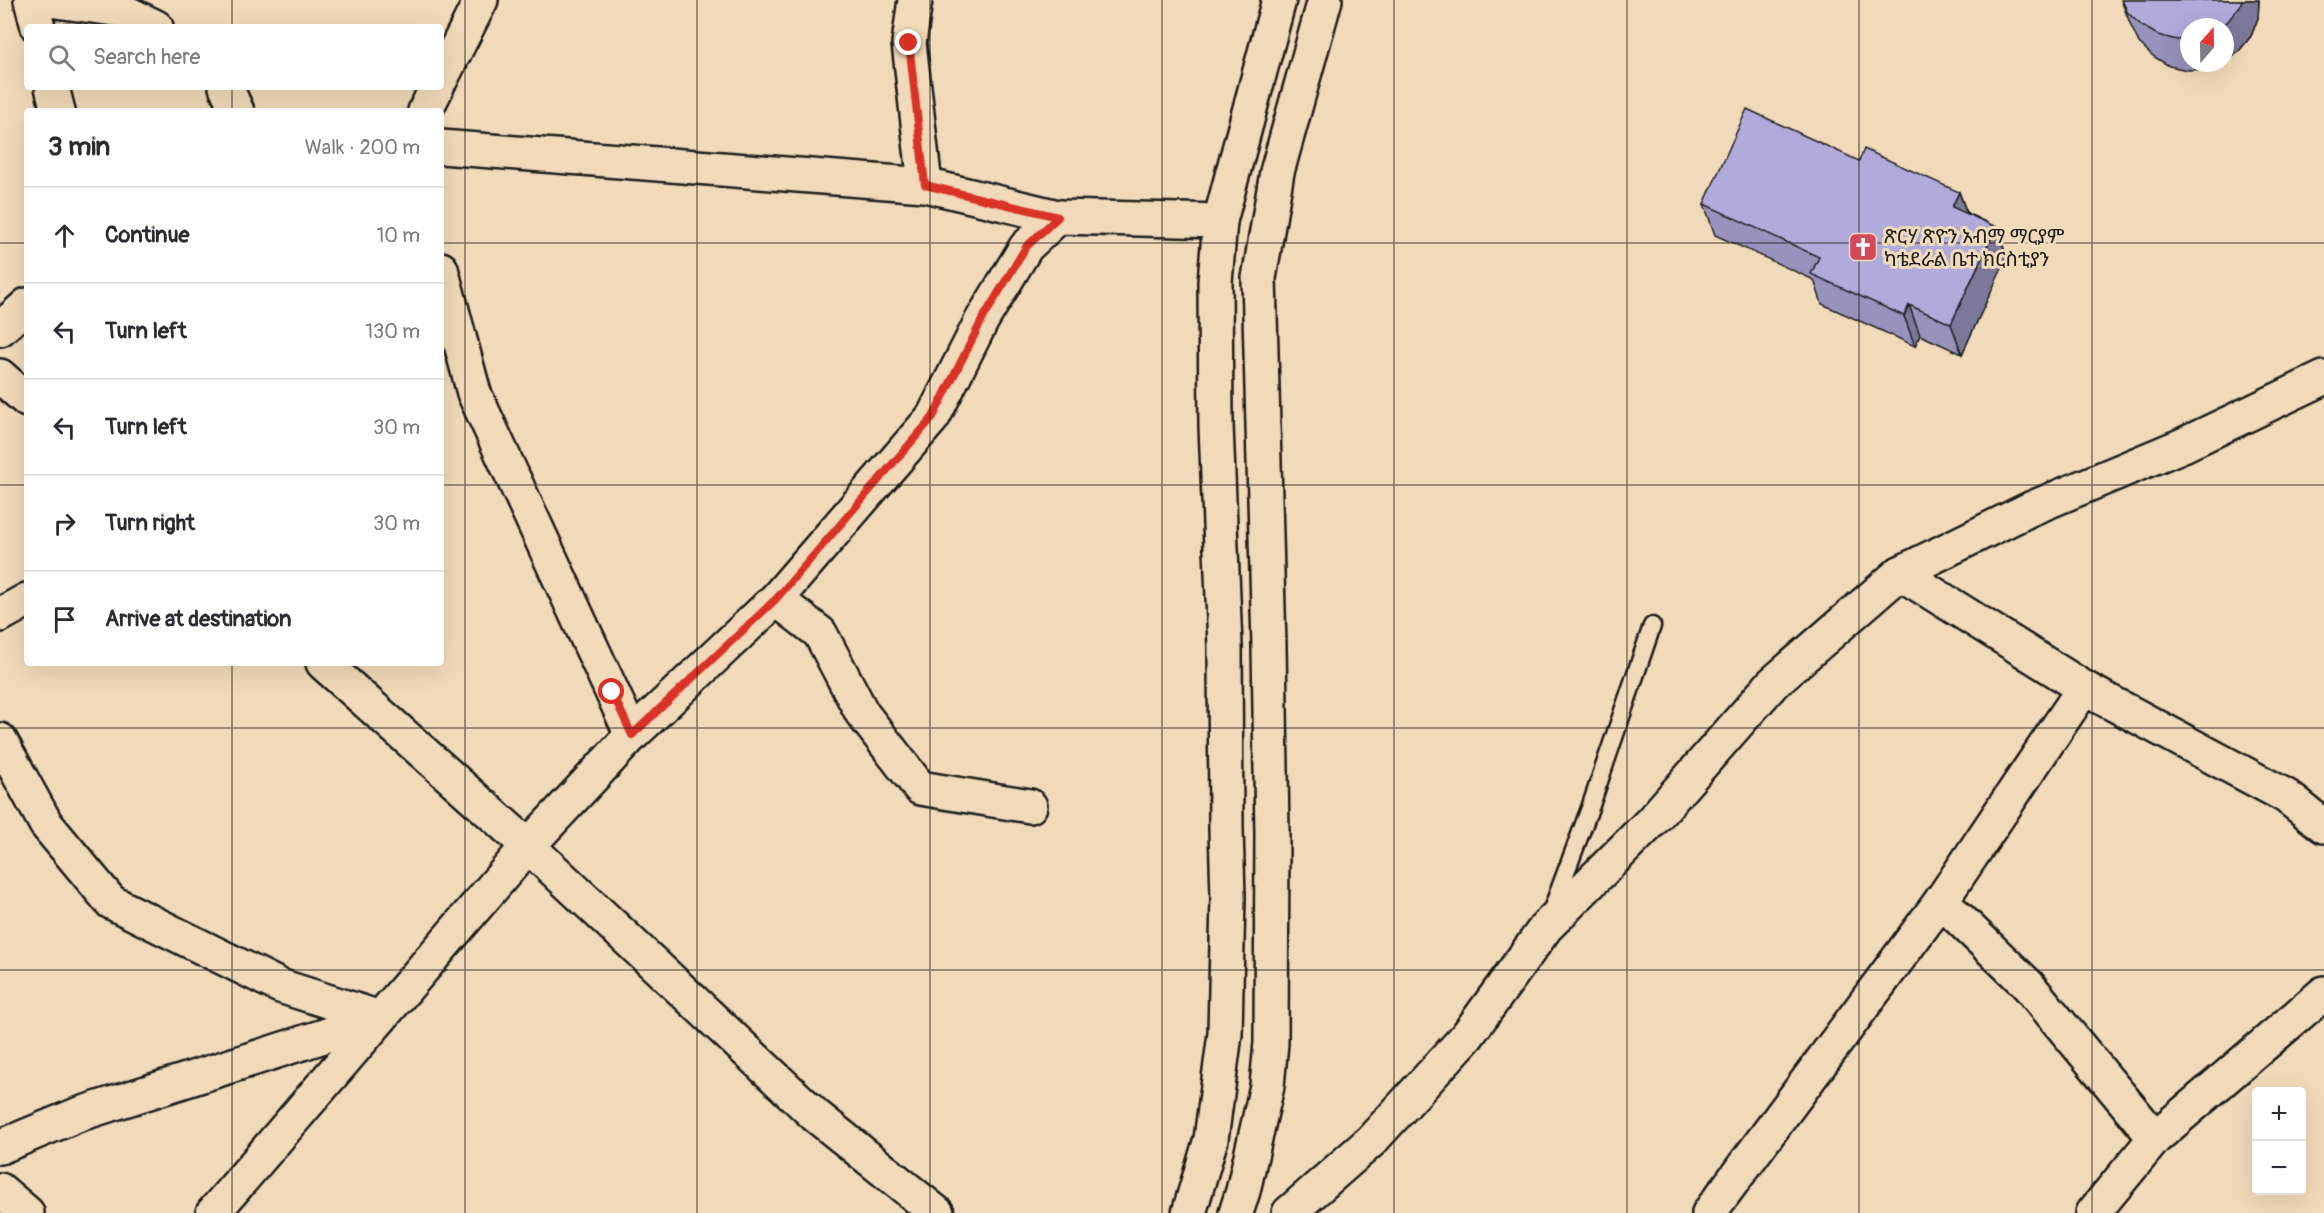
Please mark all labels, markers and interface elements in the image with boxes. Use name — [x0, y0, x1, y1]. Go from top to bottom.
north arrow — [2180, 18, 2234, 72]
search box — [24, 24, 444, 90]
route end — [895, 29, 921, 55]
icon: search — [45, 41, 78, 74]
text: Search here — [93, 43, 200, 71]
text: 3 min — [48, 131, 110, 163]
text: Walk · 200 m — [305, 135, 420, 160]
icon: ahead — [48, 219, 81, 252]
text: Continue — [105, 221, 189, 249]
text: 10 m — [376, 223, 420, 248]
place label: ጽርሃ ጽዮን አብማ ማርያም ካቴደራል ቤተ ክርስቲያን — [1884, 224, 2065, 272]
church icon: ጽርሃ ጽዮን አብማ ማርያም ካቴደራል ቤተ ክርስቲያን — [1847, 231, 1879, 263]
icon: left — [48, 315, 81, 348]
text: Turn left — [105, 317, 187, 345]
text: 130 m — [365, 319, 420, 344]
icon: left — [48, 411, 81, 444]
text: Turn left — [105, 413, 187, 441]
text: 30 m — [373, 415, 420, 440]
icon: right — [48, 507, 81, 540]
text: Turn right — [105, 509, 195, 537]
text: 30 m — [373, 511, 420, 536]
icon: arrive — [48, 603, 81, 636]
text: Arrive at destination — [105, 605, 291, 633]
route start — [598, 678, 624, 704]
map controls — [2252, 1087, 2306, 1195]
button: + — [2252, 1087, 2306, 1141]
button: − — [2252, 1141, 2306, 1195]

